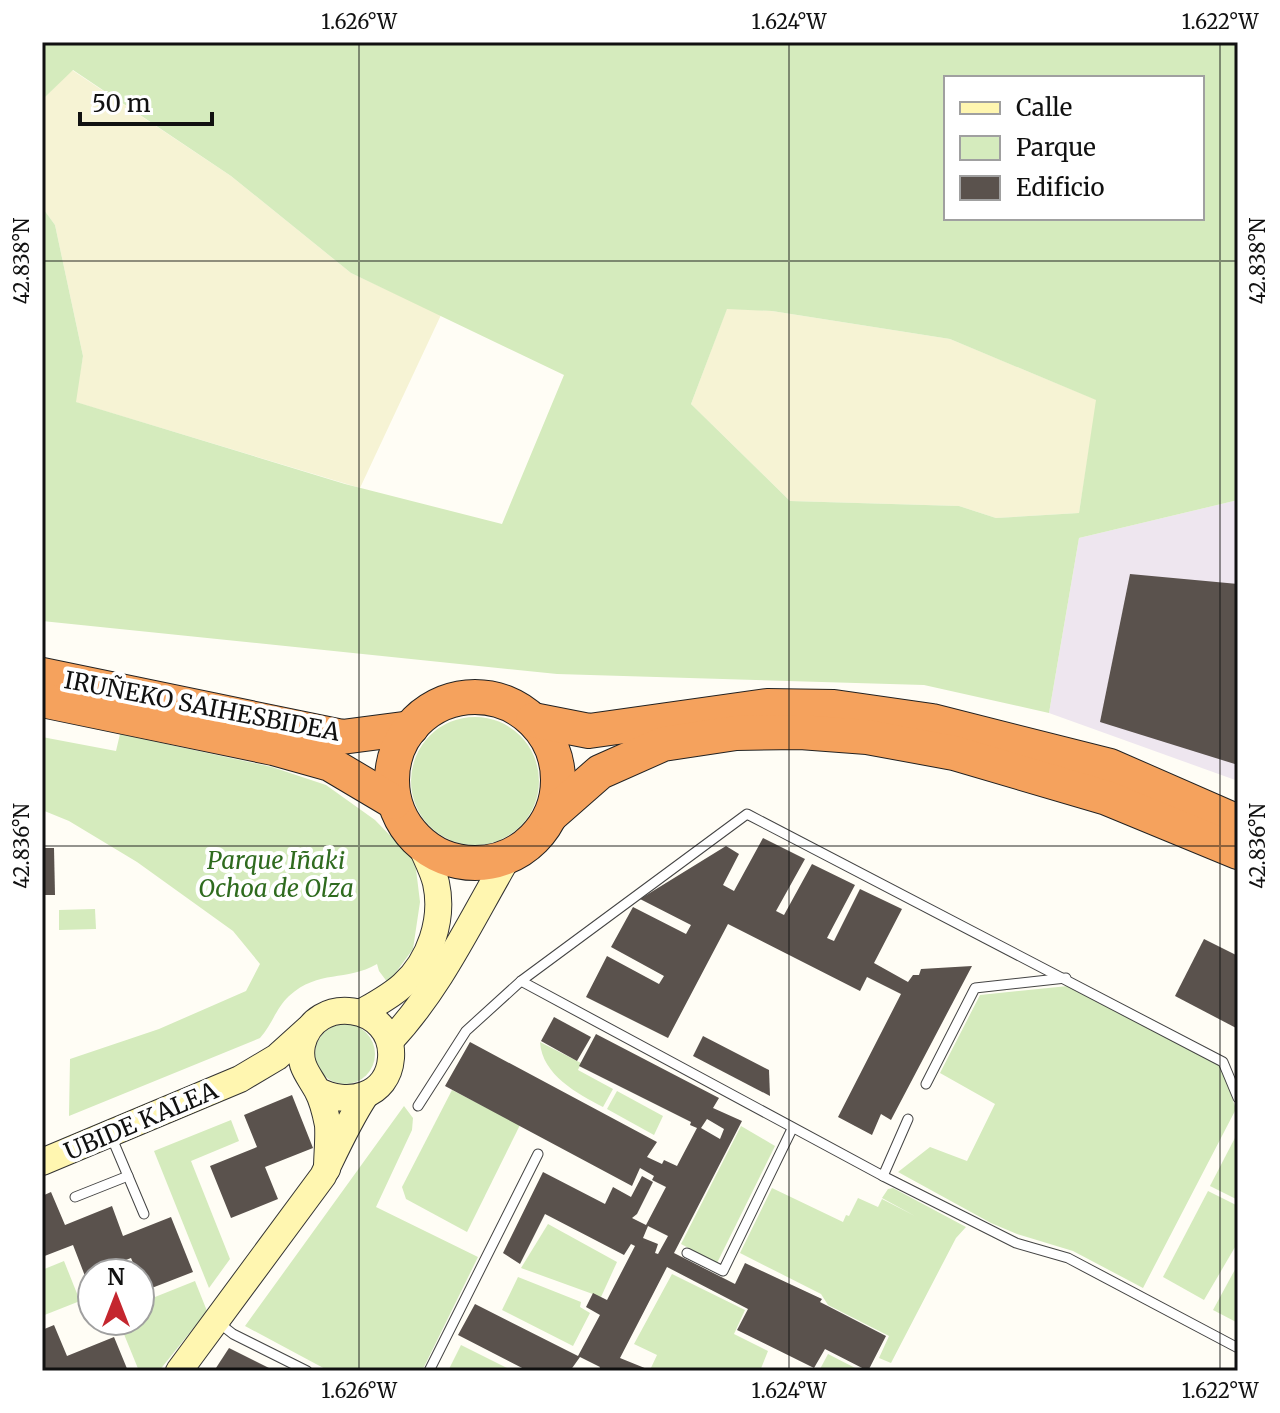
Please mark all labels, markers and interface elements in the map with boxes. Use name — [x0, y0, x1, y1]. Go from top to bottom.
text: 1.626°W — [321, 9, 398, 34]
text: 1.624°W — [752, 9, 828, 34]
text: 1.622°W — [1182, 9, 1259, 34]
scale bar — [80, 76, 212, 126]
legend — [944, 76, 1204, 220]
text: 50 m — [92, 88, 151, 119]
text: Calle — [1016, 92, 1072, 123]
text: Parque — [1016, 132, 1096, 163]
text: Edificio — [1016, 172, 1104, 203]
text: 42.838°N — [9, 217, 34, 304]
text: 42.838°N — [1245, 217, 1270, 304]
street label: IRUÑEKO SAIHESBIDEA — [62, 664, 343, 748]
text: 42.836°N — [9, 803, 34, 889]
text: 42.836°N — [1245, 803, 1270, 889]
park label: Parque Iñaki Ochoa de Olza — [198, 845, 354, 904]
street label: UBIDE KALEA — [60, 1074, 223, 1167]
north arrow — [76, 1257, 156, 1337]
text: N — [107, 1263, 125, 1291]
text: 1.626°W — [321, 1378, 398, 1403]
text: 1.624°W — [752, 1378, 828, 1403]
text: 1.622°W — [1182, 1378, 1259, 1403]

